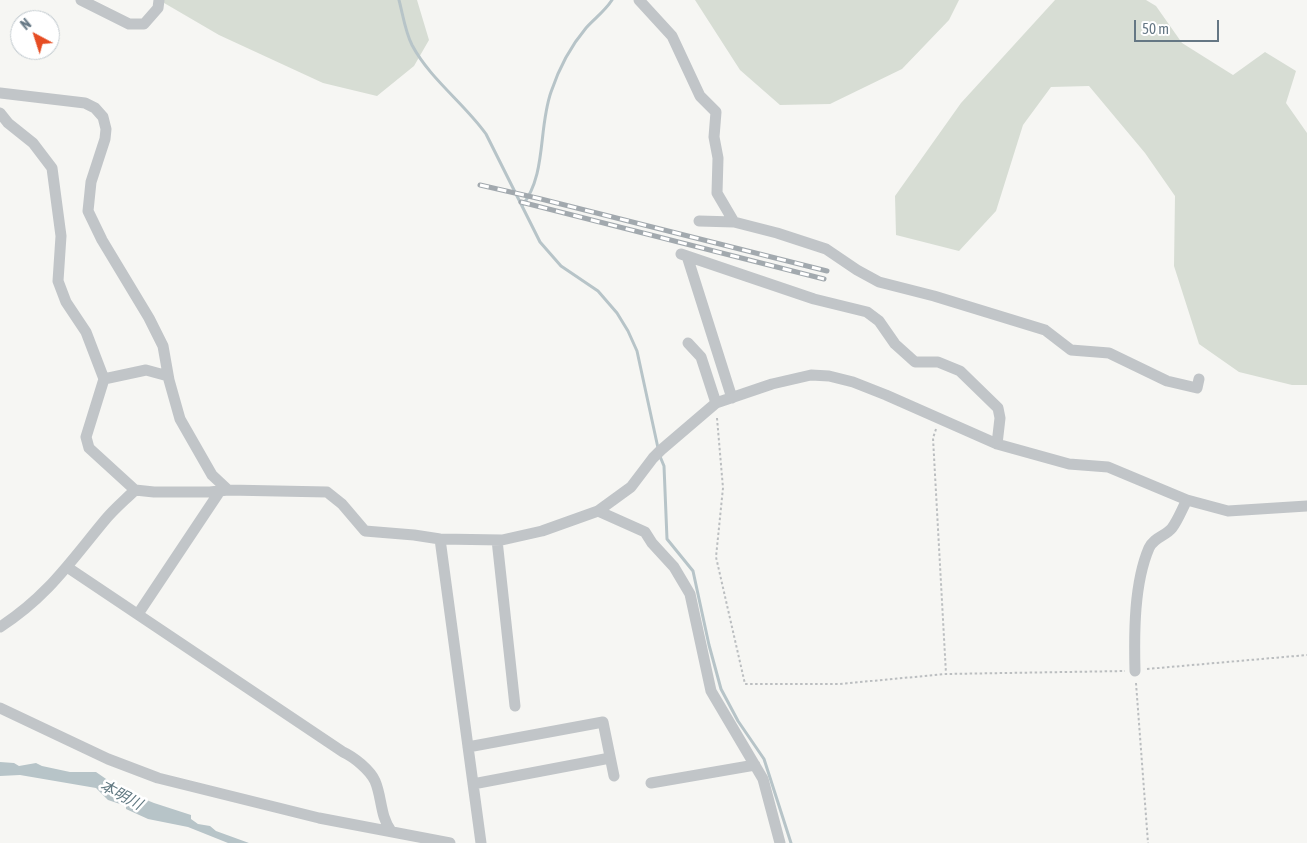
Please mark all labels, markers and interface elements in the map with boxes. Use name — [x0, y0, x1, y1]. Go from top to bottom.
north arrow — [10, 10, 60, 60]
scale bar — [1137, 10, 1222, 42]
text: N — [18, 15, 34, 33]
text: 50 m — [1142, 20, 1169, 37]
water label: 本明川 — [97, 776, 145, 814]

